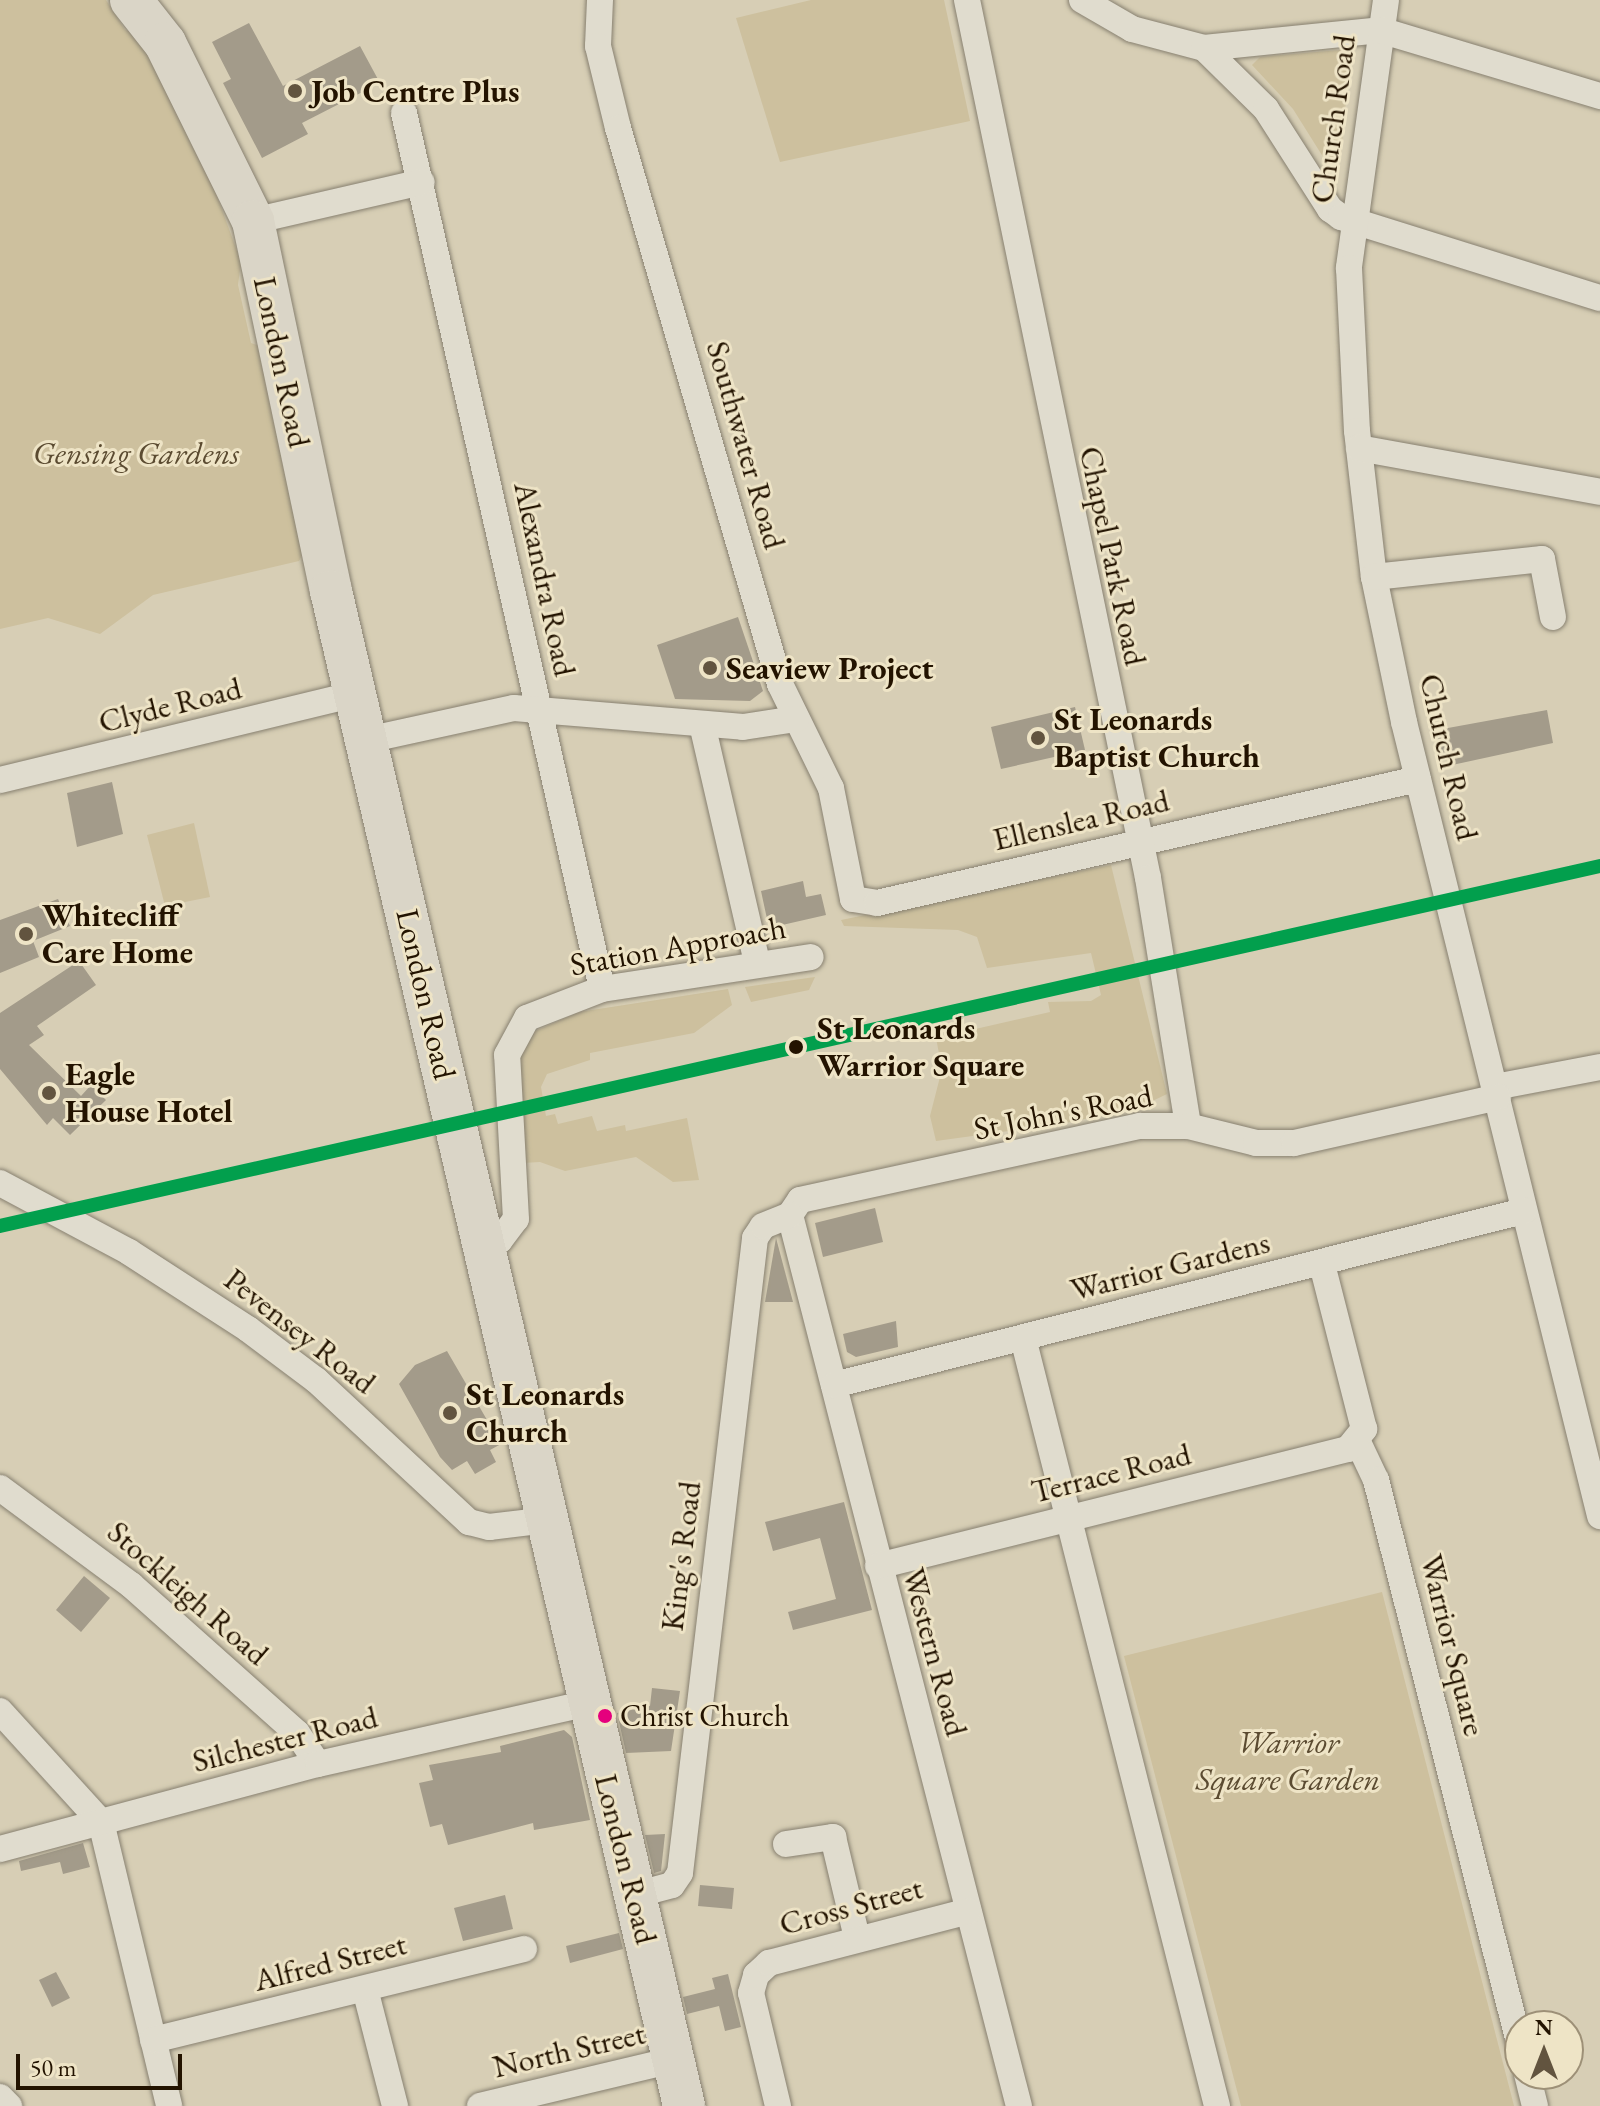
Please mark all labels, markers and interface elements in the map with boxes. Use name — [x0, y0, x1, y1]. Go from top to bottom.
street label: Church Road — [1302, 32, 1364, 206]
place label: Job Centre Plus — [311, 72, 520, 110]
marker: Job Centre Plus — [286, 82, 304, 100]
street label: London Road — [245, 273, 319, 451]
street label: Southwater Road — [698, 337, 794, 553]
park label: Gensing Gardens — [33, 434, 239, 472]
street label: Chapel Park Road — [1071, 443, 1155, 669]
street label: Alexandra Road — [506, 478, 584, 680]
place label: Seaview Project — [726, 649, 934, 687]
marker: Seaview Project — [701, 659, 719, 677]
street label: Clyde Road — [95, 669, 245, 741]
street label: Church Road — [1411, 670, 1487, 844]
place label: St Leonards Baptist Church — [1054, 701, 1260, 776]
marker: St Leonards Baptist Church — [1029, 729, 1047, 747]
street label: Ellenslea Road — [989, 781, 1173, 859]
place label: Whitecliff Care Home — [42, 897, 193, 972]
street label: London Road — [388, 905, 464, 1083]
street label: Station Approach — [567, 908, 789, 984]
marker: Whitecliff Care Home — [17, 925, 35, 943]
place label: St Leonards Warrior Square — [817, 1010, 1024, 1085]
marker: St Leonards Warrior Square — [782, 1033, 810, 1061]
place label: Eagle House Hotel — [65, 1056, 233, 1131]
street label: St John's Road — [970, 1076, 1156, 1148]
marker: Eagle House Hotel — [40, 1084, 58, 1102]
street label: Warrior Gardens — [1067, 1223, 1273, 1309]
street label: Pevensey Road — [217, 1260, 383, 1402]
place label: St Leonards Church — [466, 1376, 624, 1451]
marker: St Leonards Church — [441, 1404, 459, 1422]
street label: Terrace Road — [1027, 1435, 1195, 1511]
street label: King's Road — [653, 1479, 709, 1633]
street label: Stockleigh Road — [100, 1513, 276, 1673]
street label: Warrior Square — [1412, 1550, 1494, 1740]
street label: Western Road — [894, 1564, 976, 1740]
street label: Silchester Road — [189, 1697, 381, 1781]
place label: Christ Church — [620, 1698, 789, 1734]
marker: Christ Church — [597, 1708, 613, 1724]
park label: Warrior Square Garden — [1196, 1724, 1380, 1799]
street label: London Road — [586, 1770, 666, 1948]
street label: Cross Street — [775, 1868, 927, 1944]
street label: Alfred Street — [250, 1925, 410, 1999]
north arrow — [1504, 2010, 1584, 2090]
text: N — [1535, 2013, 1553, 2042]
street label: North Street — [489, 2014, 649, 2086]
scale bar — [20, 2038, 186, 2088]
text: 50 m — [30, 2052, 77, 2083]

